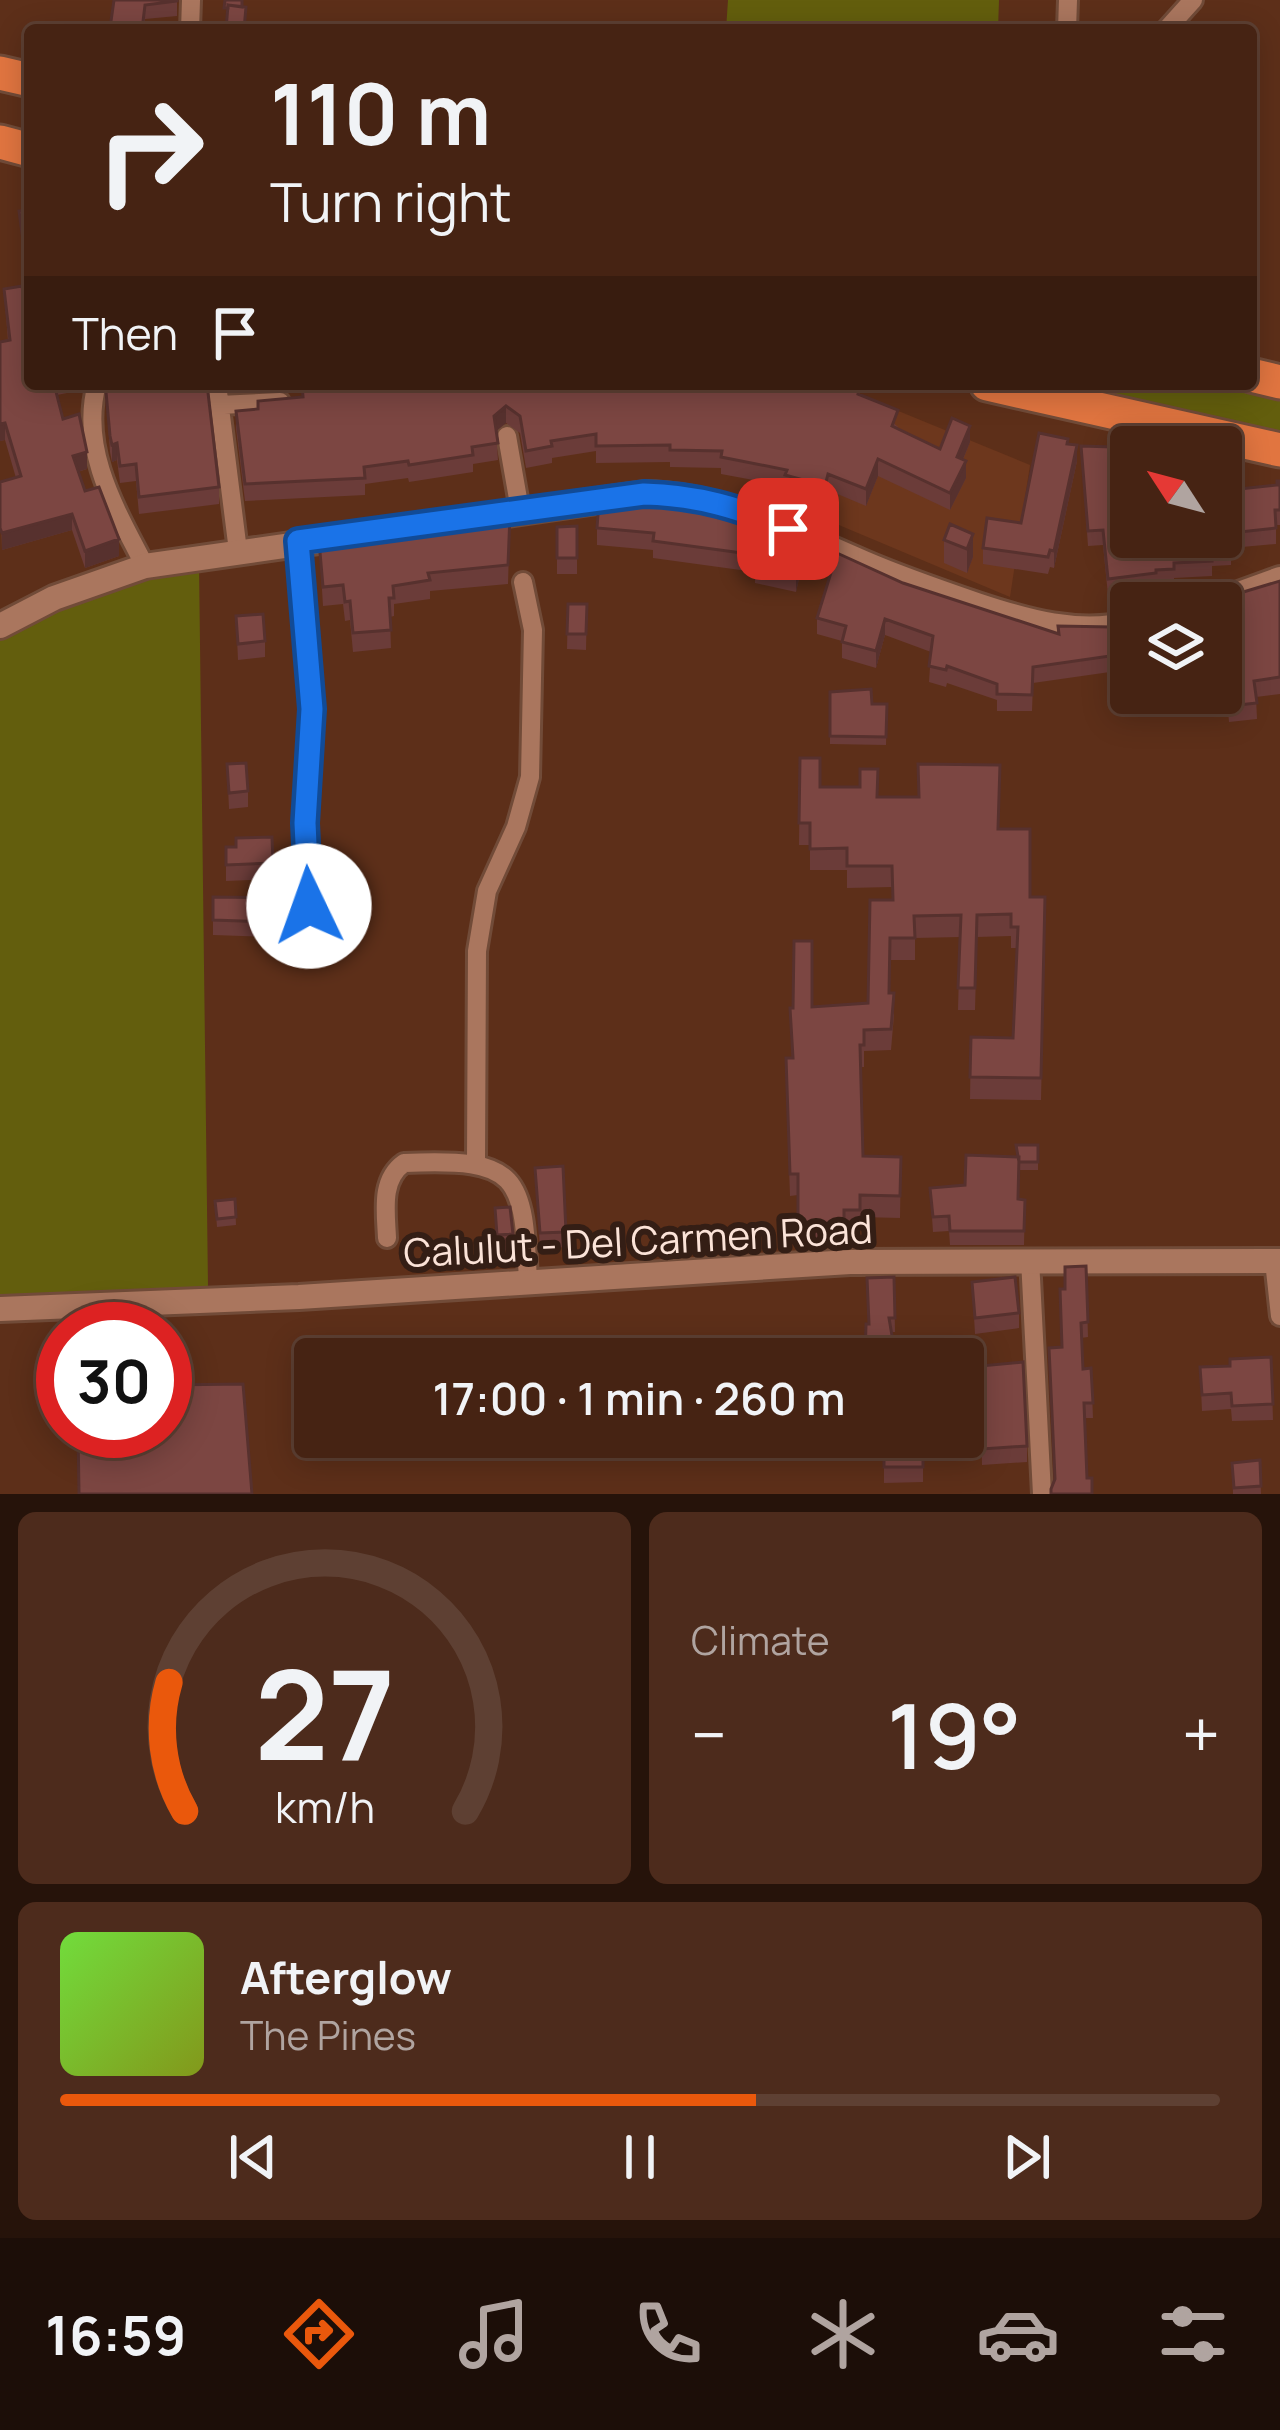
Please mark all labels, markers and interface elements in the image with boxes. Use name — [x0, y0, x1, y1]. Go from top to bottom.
text: 110 m — [270, 55, 491, 170]
icon: right — [72, 72, 228, 228]
text: Turn right — [270, 164, 512, 238]
icon: arrive — [202, 300, 268, 366]
text: Then — [72, 302, 178, 364]
north arrow — [1110, 426, 1242, 558]
map controls — [1110, 426, 1242, 714]
pin — [737, 478, 839, 580]
icon: arrive — [755, 496, 821, 562]
button: layers — [1110, 582, 1242, 714]
position arrow — [246, 843, 372, 969]
street label: Calulut - Del Carmen Road — [402, 1201, 874, 1279]
speed limit sign: 30 — [36, 1302, 192, 1458]
text: 17:00 · 1 min · 260 m — [432, 1367, 846, 1429]
text: Climate — [691, 1613, 830, 1667]
text: 27 — [254, 1627, 395, 1797]
text: 19° — [887, 1673, 1022, 1796]
text: − — [691, 1689, 727, 1779]
text: + — [1182, 1689, 1220, 1779]
text: km/h — [275, 1777, 374, 1836]
text: Afterglow — [240, 1946, 452, 2008]
text: The Pines — [240, 2008, 416, 2062]
icon: previous — [220, 2124, 286, 2190]
icon: pause — [607, 2124, 673, 2190]
icon: next — [994, 2124, 1060, 2190]
icon: directions — [277, 2292, 361, 2376]
icon: music — [452, 2292, 536, 2376]
icon: phone — [626, 2292, 710, 2376]
icon: climate — [801, 2292, 885, 2376]
icon: car — [976, 2292, 1060, 2376]
icon: filters — [1151, 2292, 1235, 2376]
text: 16:59 — [45, 2297, 186, 2371]

